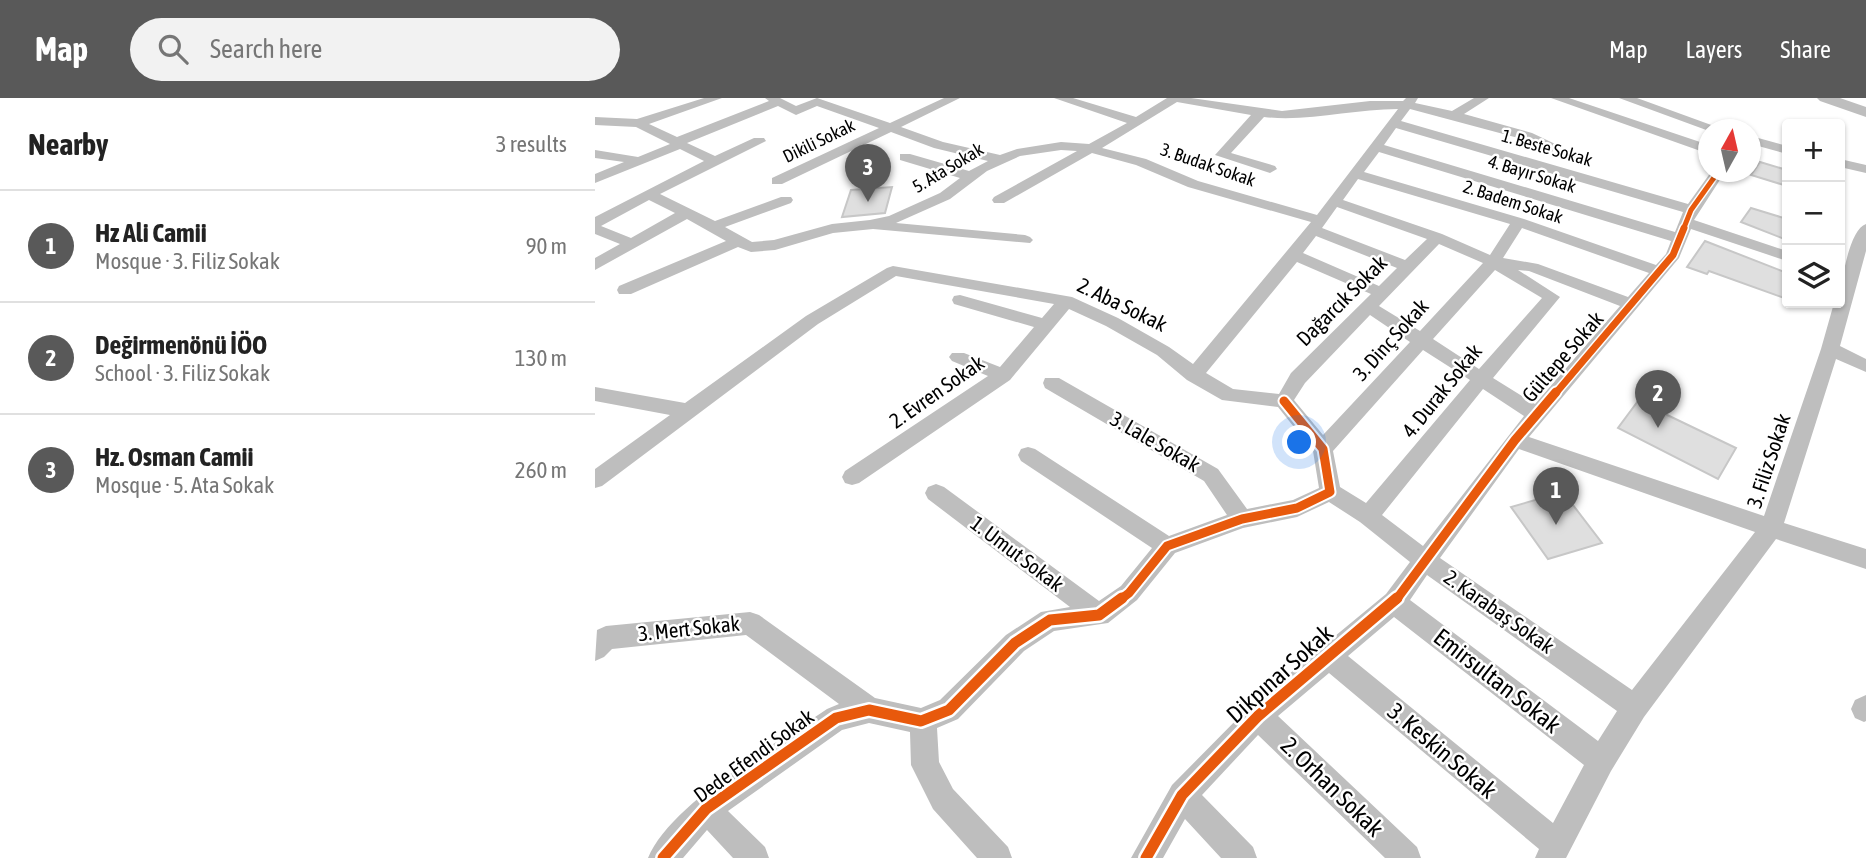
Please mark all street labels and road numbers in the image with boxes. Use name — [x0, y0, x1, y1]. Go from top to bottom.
street label: Dikili Sokak — [779, 114, 858, 167]
street label: 1. Beste Sokak — [1500, 125, 1595, 170]
street label: 5. Ata Sokak — [908, 138, 987, 197]
street label: 3. Budak Sokak — [1158, 139, 1258, 191]
street label: 4. Bayır Sokak — [1486, 150, 1579, 197]
street label: 2. Badem Sokak — [1461, 176, 1566, 228]
street label: Dağarcık Sokak — [1291, 250, 1391, 350]
street label: 2. Aba Sokak — [1074, 272, 1171, 336]
street label: 3. Dinç Sokak — [1348, 294, 1433, 385]
street label: Gültepe Sokak — [1517, 306, 1608, 406]
street label: 4. Durak Sokak — [1396, 339, 1486, 442]
street label: 2. Evren Sokak — [885, 350, 988, 433]
street label: 3. Lale Sokak — [1107, 406, 1204, 476]
street label: 3. Filiz Sokak — [1742, 411, 1795, 511]
street label: 1. Umut Sokak — [966, 511, 1069, 596]
street label: 2. Karabaş Sokak — [1440, 564, 1559, 658]
street label: 3. Mert Sokak — [637, 611, 741, 645]
street label: Dikpınar Sokak — [1221, 619, 1339, 728]
street label: Emirsultan Sokak — [1429, 623, 1566, 739]
street label: 3. Keskin Sokak — [1383, 697, 1502, 804]
street label: Dede Efendi Sokak — [689, 704, 818, 807]
street label: 2. Orhan Sokak — [1276, 731, 1389, 842]

